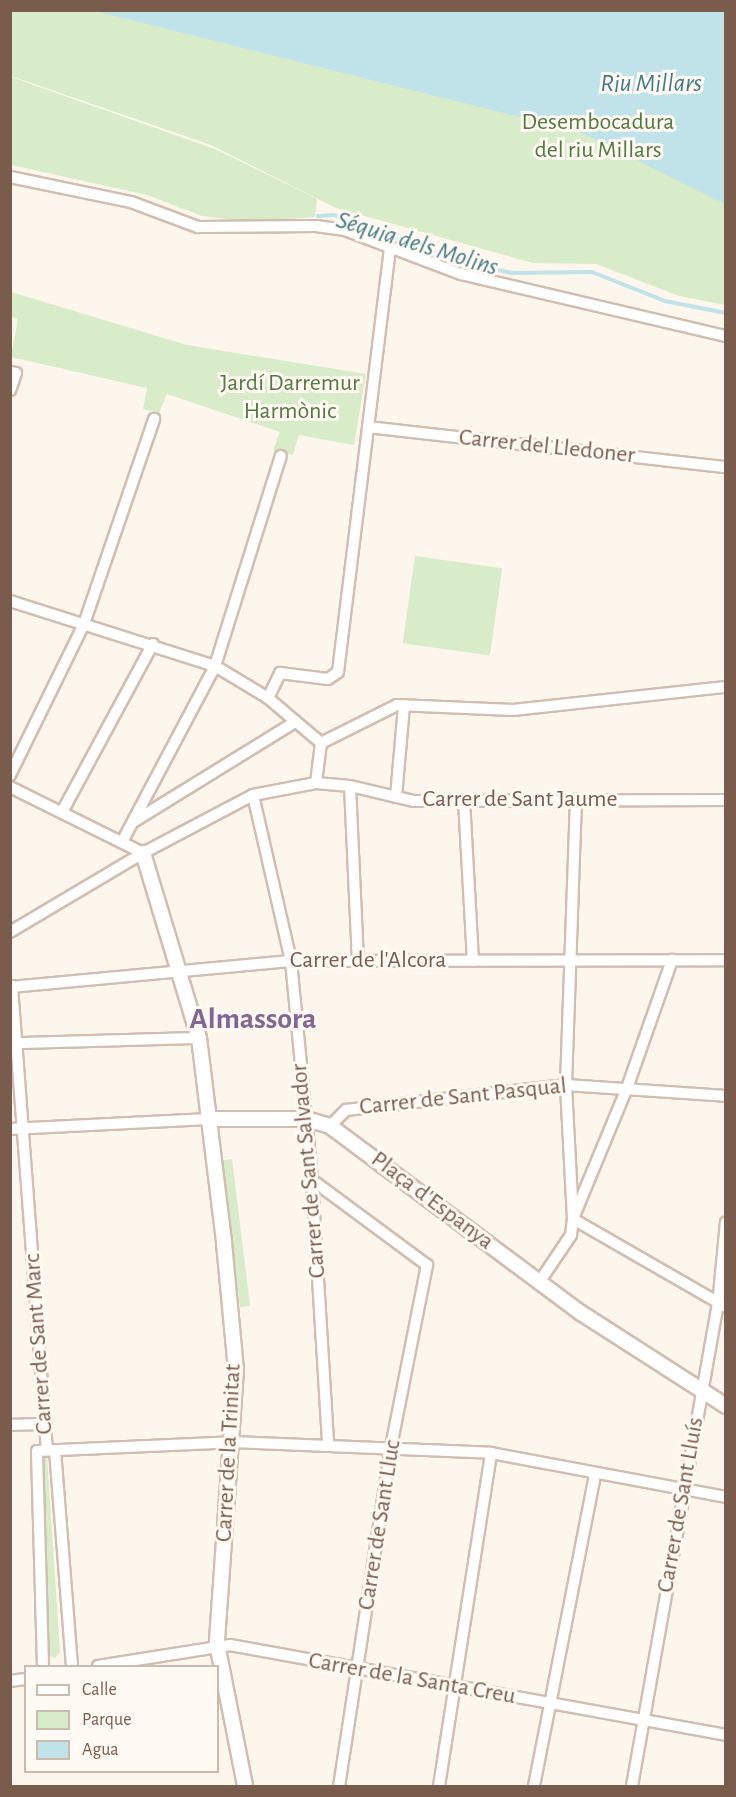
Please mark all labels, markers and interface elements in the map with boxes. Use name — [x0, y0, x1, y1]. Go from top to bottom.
water label: Riu Millars — [600, 68, 702, 100]
park label: Desembocadura del riu Millars — [522, 109, 674, 165]
water label: Séquia dels Molins — [332, 205, 502, 283]
park label: Jardí Darremur Harmònic — [220, 370, 360, 426]
street label: Carrer del Lledoner — [457, 423, 637, 471]
street label: Carrer de Sant Jaume — [422, 786, 618, 814]
street label: Carrer de l'Alcora — [290, 947, 446, 975]
district label: Almassora — [189, 1001, 317, 1037]
street label: Carrer de Sant Salvador — [285, 1063, 333, 1279]
street label: Carrer de Sant Pasqual — [358, 1072, 568, 1122]
street label: Plaça d'Espanya — [365, 1145, 499, 1257]
street label: Carrer de Sant Marc — [18, 1253, 60, 1435]
street label: Carrer de la Trinitat — [210, 1363, 248, 1543]
street label: Carrer de Sant Lluís — [651, 1415, 711, 1595]
street label: Carrer de Sant Lluc — [352, 1438, 408, 1612]
street label: Carrer de la Santa Creu — [306, 1647, 518, 1711]
legend — [24, 1665, 219, 1773]
text: Calle — [82, 1681, 117, 1699]
text: Parque — [82, 1711, 131, 1729]
text: Agua — [82, 1741, 119, 1759]

